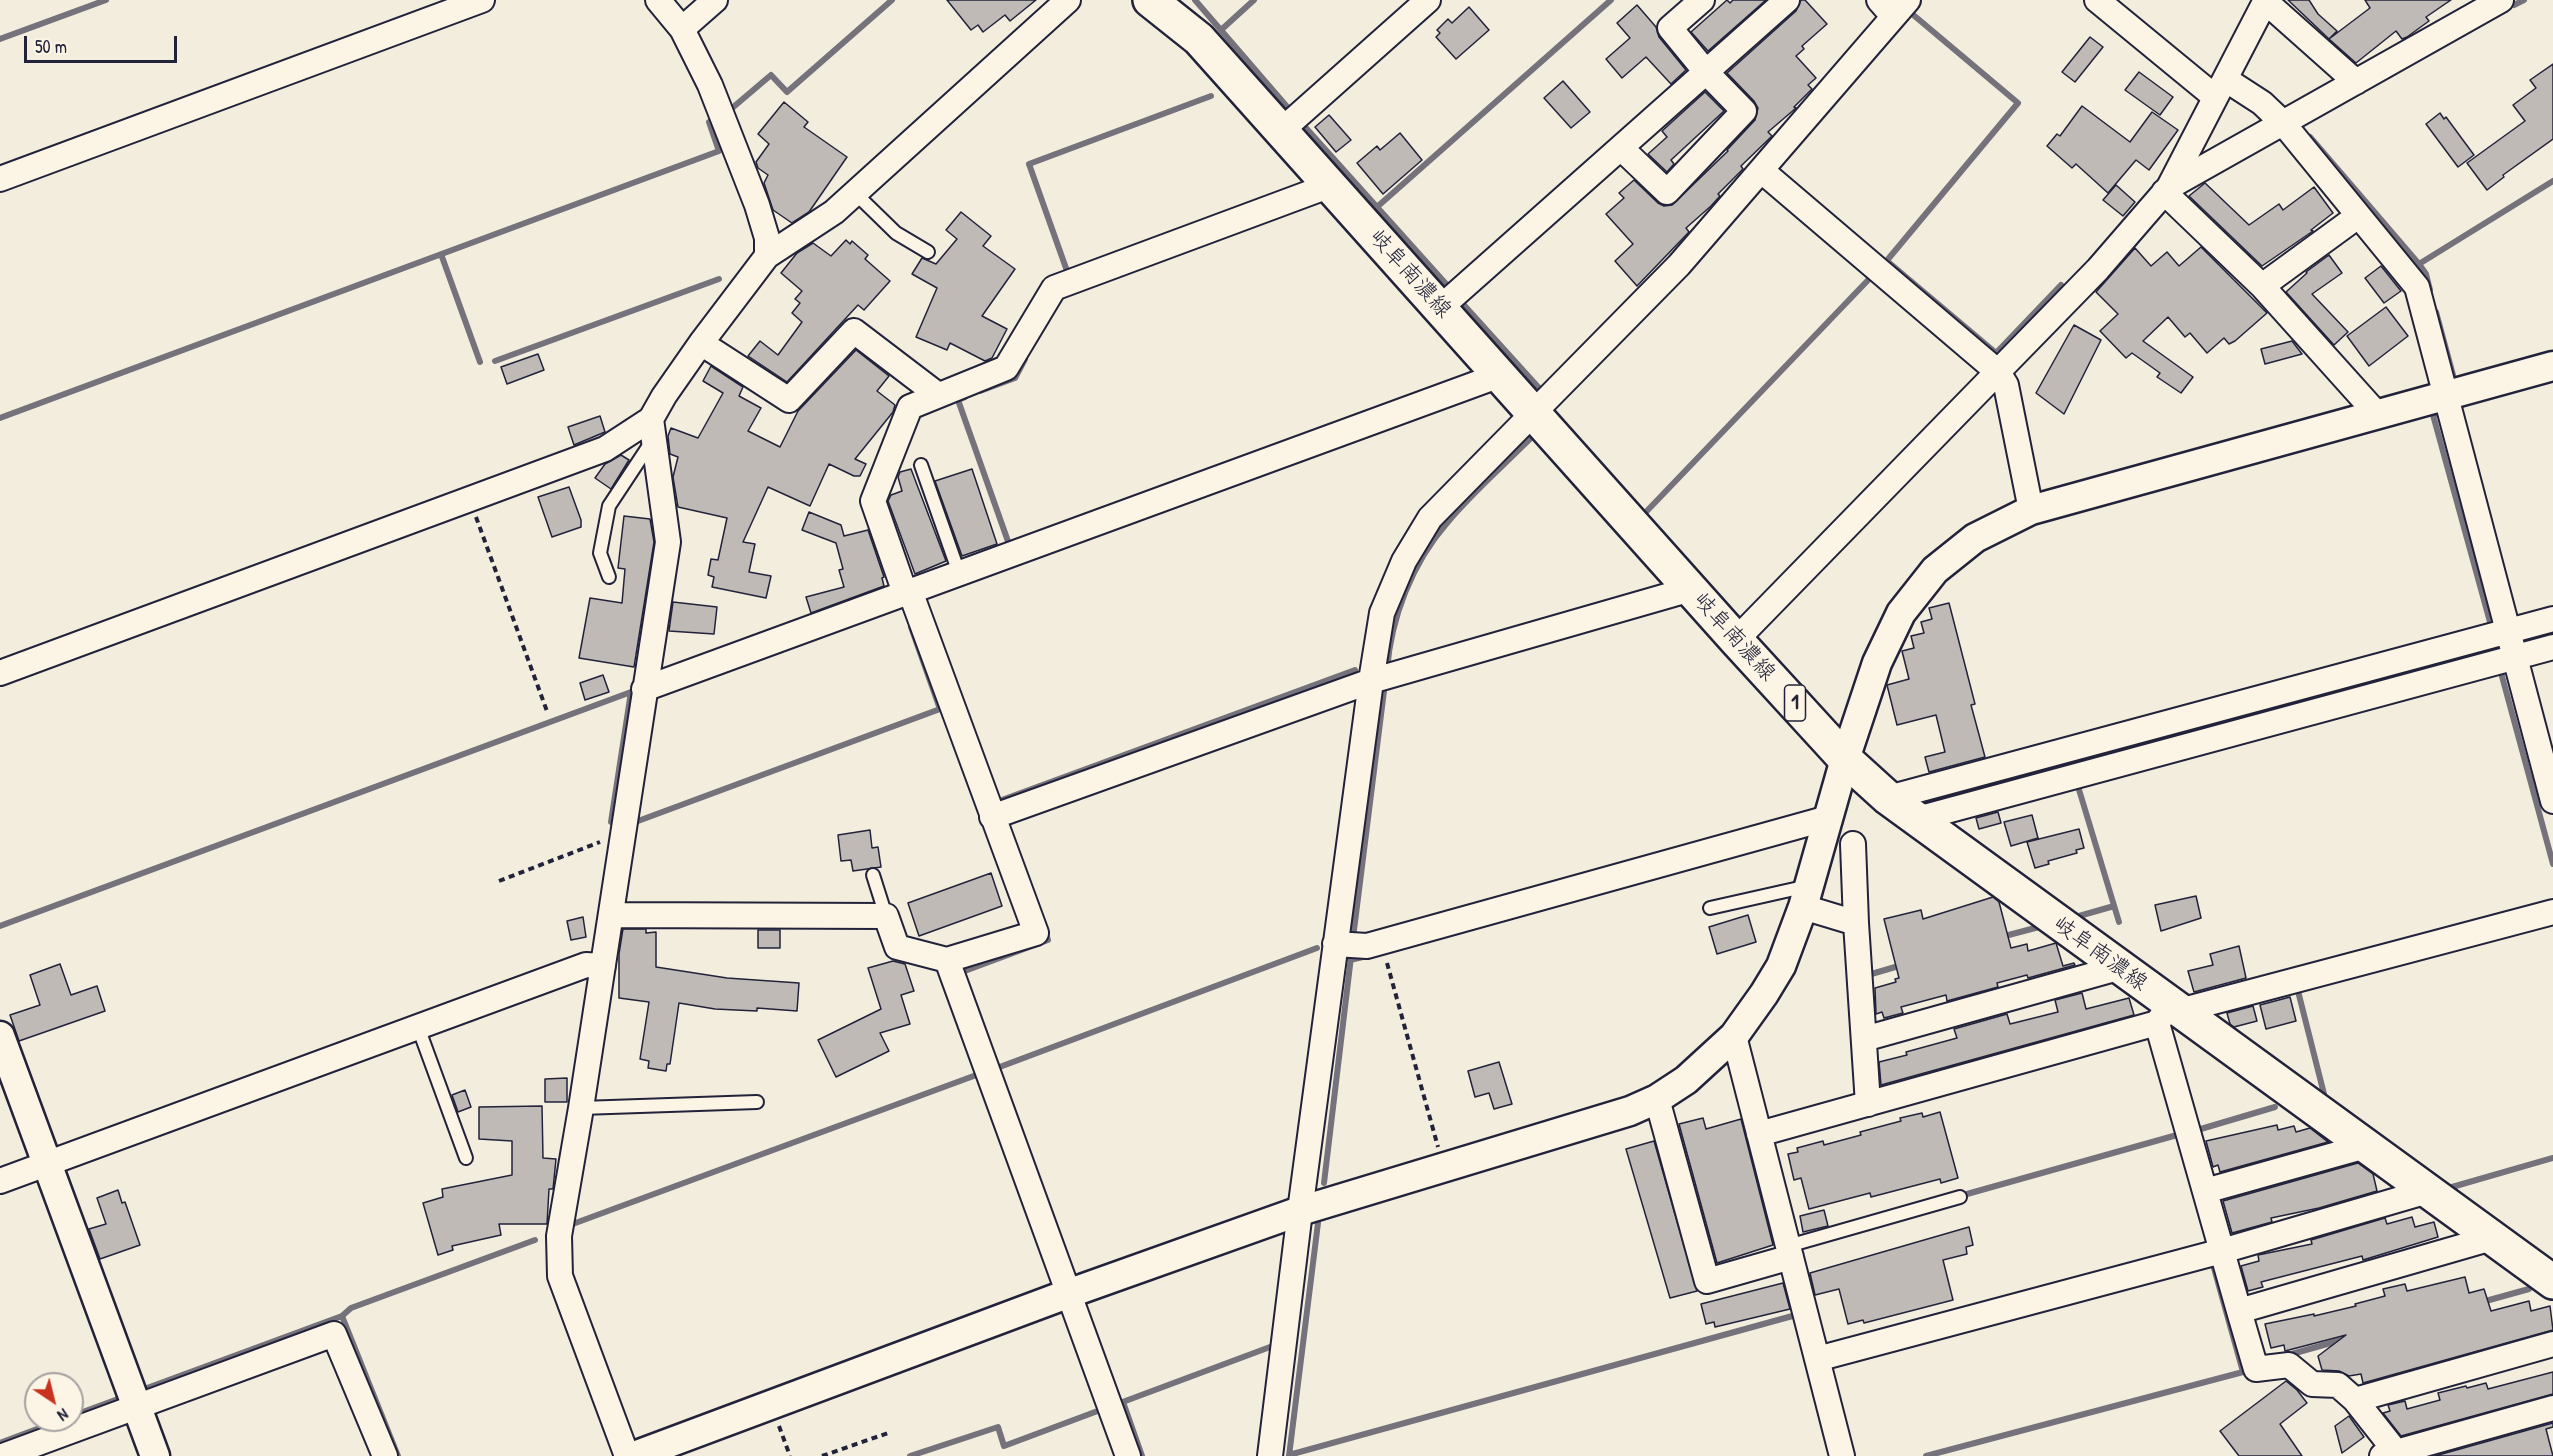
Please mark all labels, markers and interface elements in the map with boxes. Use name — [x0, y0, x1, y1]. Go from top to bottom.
scale bar — [27, 24, 180, 62]
text: 50 m — [35, 34, 67, 59]
street label: 岐阜南濃線 — [1363, 224, 1457, 324]
street label: 岐阜南濃線 — [1687, 587, 1781, 687]
road number: 1 — [1784, 685, 1806, 721]
street label: 岐阜南濃線 — [2048, 911, 2152, 997]
north arrow — [24, 1372, 84, 1432]
text: N — [53, 1404, 73, 1427]

